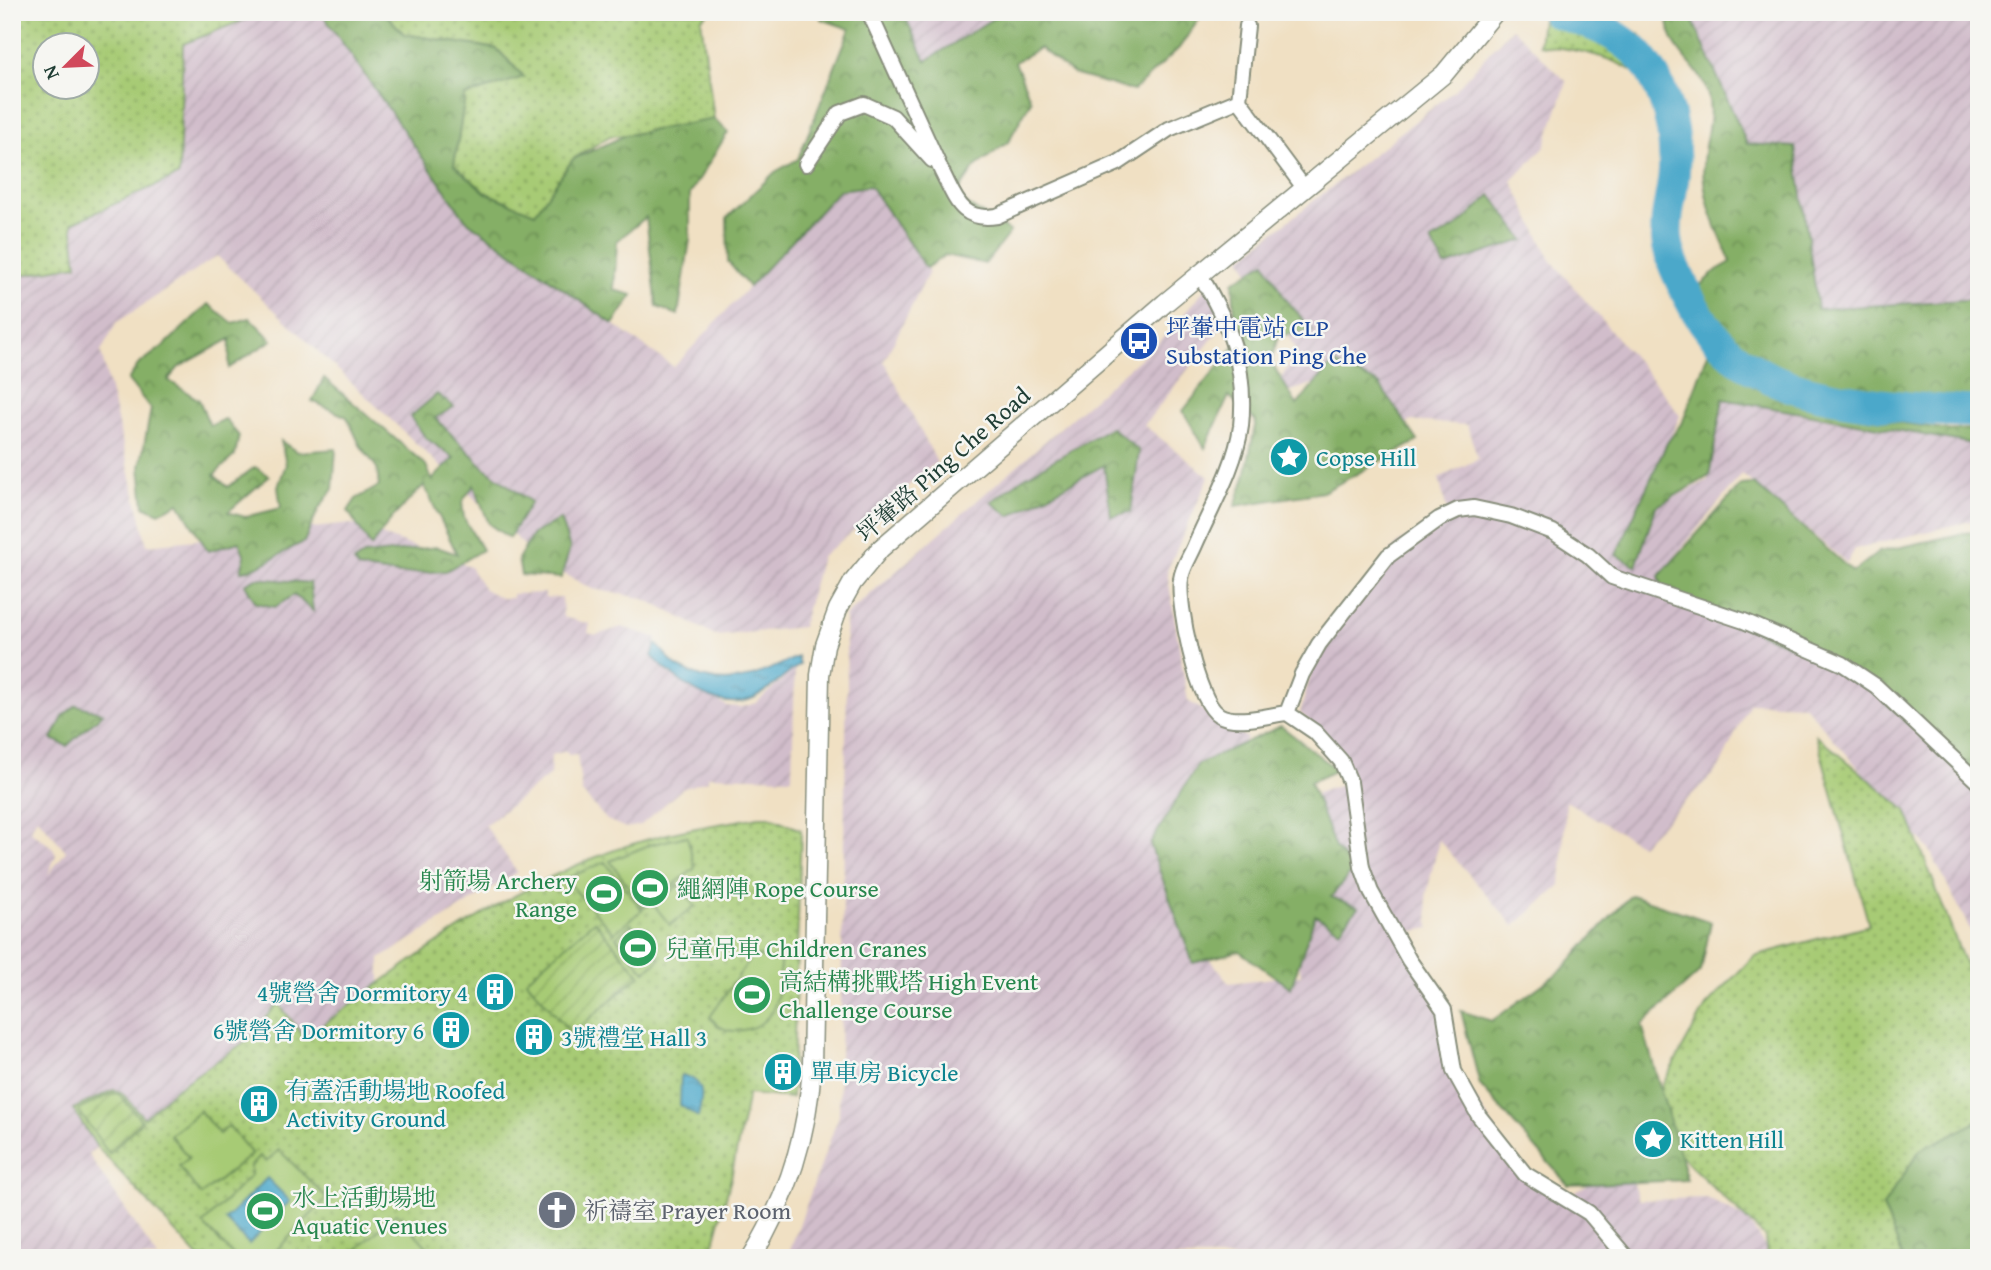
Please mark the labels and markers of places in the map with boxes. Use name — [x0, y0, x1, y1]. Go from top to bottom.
place label: 坪輋中電站 CLP Substation Ping Che — [1166, 310, 1367, 373]
bus stop icon: 坪輋中電站 CLP Substation Ping Che — [1118, 320, 1160, 362]
place icon: Copse Hill — [1268, 436, 1310, 478]
place label: Copse Hill — [1316, 440, 1417, 475]
place label: 射箭場 Archery Range — [419, 863, 577, 926]
sports icon: 繩網陣 Rope Course — [629, 867, 671, 909]
place label: 繩網陣 Rope Course — [677, 871, 879, 906]
sports icon: 射箭場 Archery Range — [583, 873, 625, 915]
sports icon: 兒童吊車 Children Cranes — [617, 927, 659, 969]
place label: 兒童吊車 Children Cranes — [665, 931, 927, 966]
place label: 高結構挑戰塔 High Event Challenge Course — [779, 964, 1039, 1027]
building icon: 4號營舍 Dormitory 4 — [474, 971, 516, 1013]
sports icon: 高結構挑戰塔 High Event Challenge Course — [731, 974, 773, 1016]
place label: 4號營舍 Dormitory 4 — [257, 975, 468, 1010]
building icon: 6號營舍 Dormitory 6 — [430, 1009, 472, 1051]
place label: 6號營舍 Dormitory 6 — [213, 1013, 424, 1048]
building icon: 3號禮堂 Hall 3 — [513, 1016, 555, 1058]
place label: 3號禮堂 Hall 3 — [561, 1020, 707, 1055]
building icon: 單車房 Bicycle — [762, 1051, 804, 1093]
place label: 單車房 Bicycle — [810, 1055, 959, 1090]
place label: 有蓋活動場地 Roofed Activity Ground — [286, 1073, 506, 1136]
building icon: 有蓋活動場地 Roofed Activity Ground — [238, 1083, 280, 1125]
place icon: Kitten Hill — [1632, 1118, 1674, 1160]
place label: Kitten Hill — [1680, 1122, 1784, 1157]
place label: 水上活動場地 Aquatic Venues — [292, 1180, 447, 1243]
church icon: 祈禱室 Prayer Room — [536, 1189, 578, 1231]
sports icon: 水上活動場地 Aquatic Venues — [244, 1190, 286, 1232]
place label: 祈禱室 Prayer Room — [584, 1193, 791, 1228]

